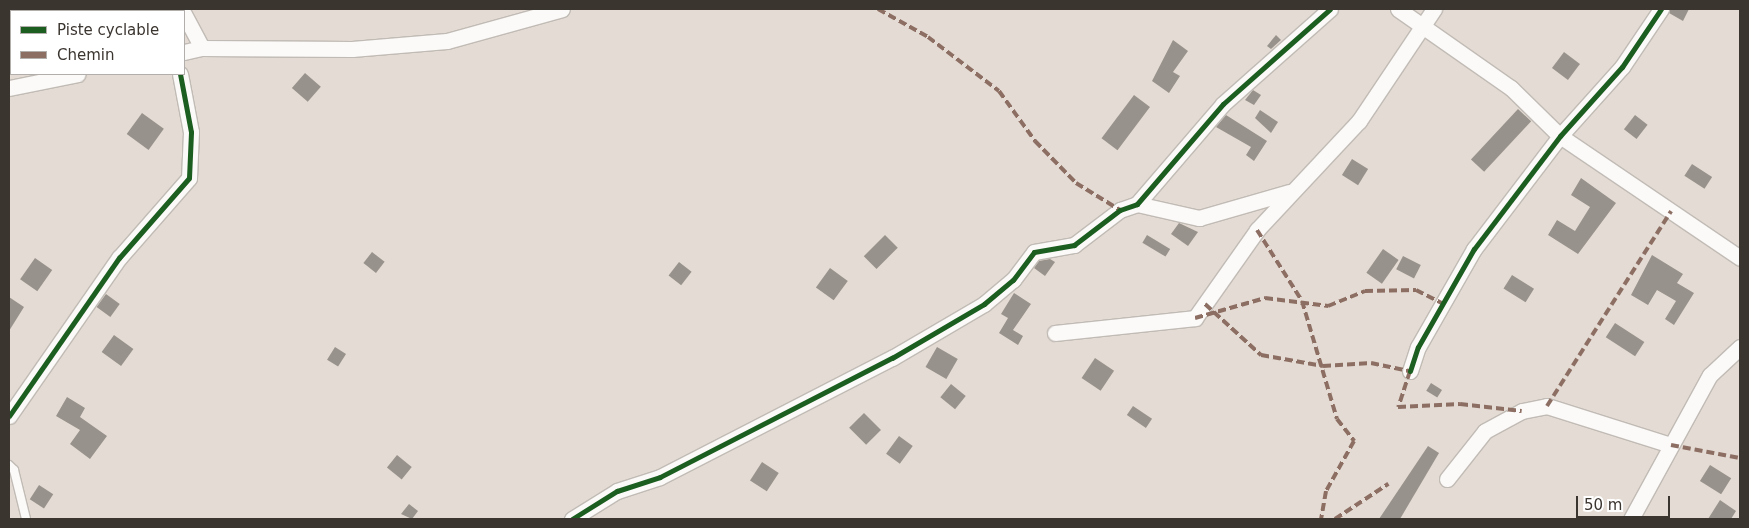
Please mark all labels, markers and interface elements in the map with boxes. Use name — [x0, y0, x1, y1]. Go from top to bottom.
legend — [10, 10, 185, 75]
text: Piste cyclable — [57, 21, 159, 39]
text: Chemin — [57, 46, 115, 64]
scale bar — [1579, 486, 1673, 518]
text: 50 m — [1584, 496, 1622, 514]

